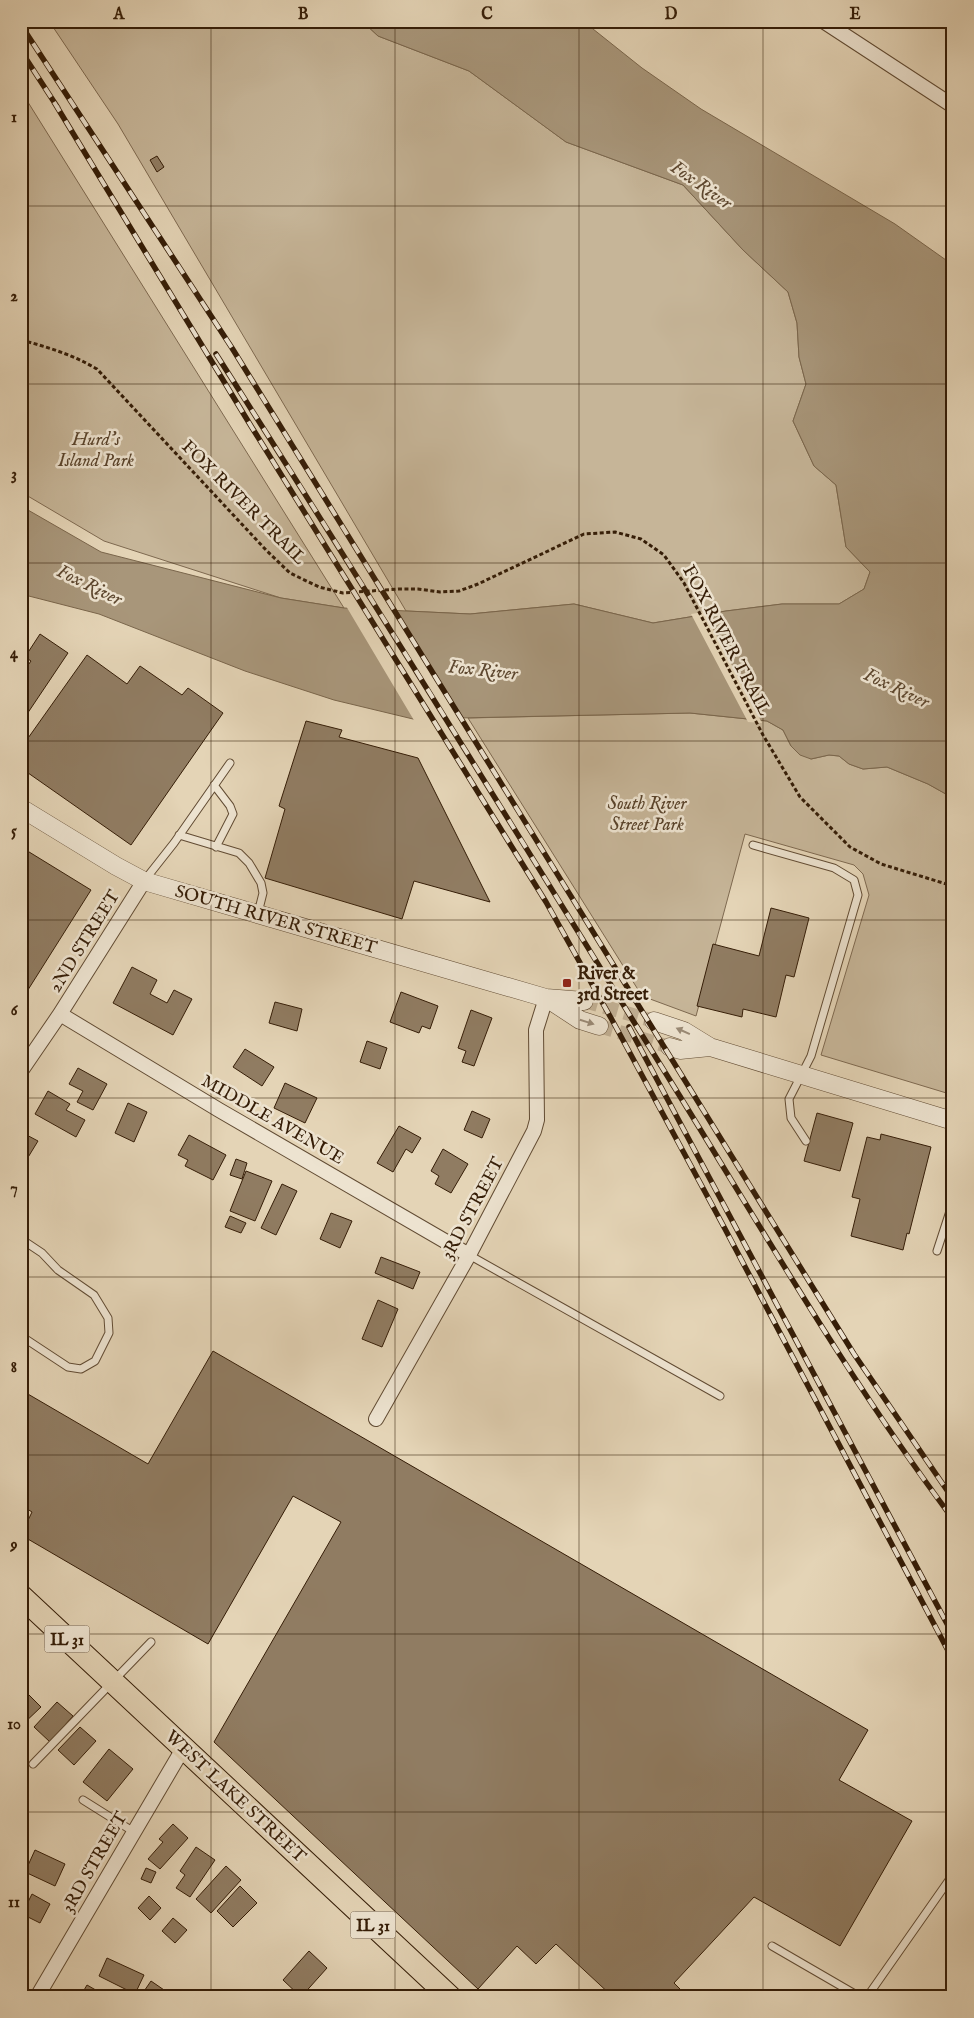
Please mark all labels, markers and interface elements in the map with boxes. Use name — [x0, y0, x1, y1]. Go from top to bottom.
text: A — [113, 5, 126, 25]
text: B — [298, 5, 309, 25]
text: C — [481, 5, 493, 25]
text: D — [665, 5, 678, 25]
text: E — [849, 5, 861, 25]
text: 1 — [11, 108, 17, 128]
water label: Fox River — [665, 156, 738, 216]
text: 2 — [10, 287, 18, 307]
park label: Hurd's Island Park — [57, 429, 134, 473]
street label: FOX RIVER TRAIL — [176, 436, 310, 570]
text: 3 — [11, 465, 17, 485]
water label: Fox River — [52, 560, 127, 613]
street label: FOX RIVER TRAIL — [676, 562, 775, 720]
text: 4 — [10, 644, 19, 664]
water label: Fox River — [447, 655, 520, 687]
water label: Fox River — [859, 663, 934, 715]
park label: South River Street Park — [608, 793, 687, 837]
text: 5 — [11, 822, 17, 842]
street label: SOUTH RIVER STREET — [172, 881, 379, 960]
street label: 2ND STREET — [45, 886, 126, 997]
place label: River & 3rd Street — [577, 963, 649, 1007]
marker: River & 3rd Street — [561, 977, 573, 989]
text: 6 — [11, 1001, 19, 1021]
one-way arrow — [579, 1018, 594, 1026]
one-way arrow — [676, 1027, 690, 1035]
street label: MIDDLE AVENUE — [197, 1070, 348, 1171]
street label: 3RD STREET — [437, 1154, 510, 1264]
text: 7 — [10, 1179, 18, 1199]
text: 8 — [11, 1358, 17, 1378]
text: 9 — [10, 1536, 18, 1556]
road number: IL 31 — [44, 1626, 90, 1652]
text: 10 — [7, 1715, 21, 1735]
street label: WEST LAKE STREET — [160, 1726, 310, 1868]
street label: 3RD STREET — [57, 1808, 133, 1917]
text: 11 — [8, 1893, 20, 1913]
road number: IL 31 — [350, 1912, 396, 1938]

